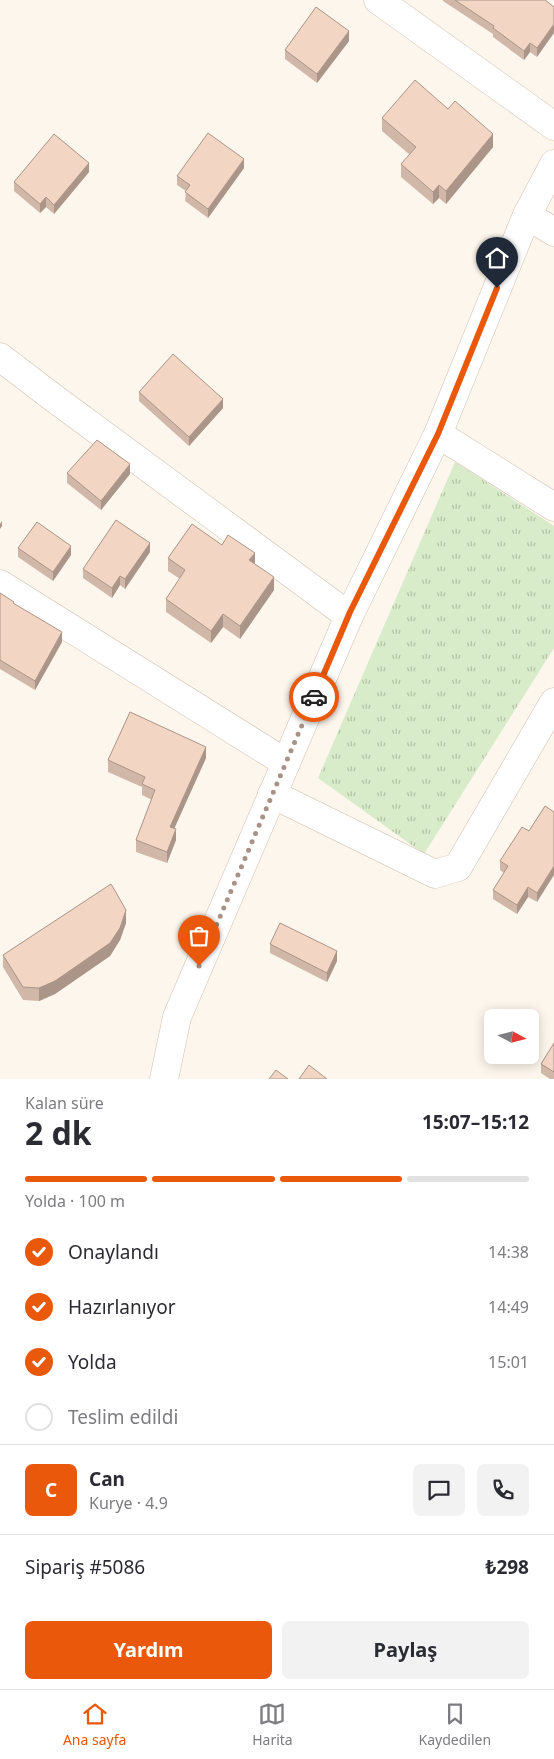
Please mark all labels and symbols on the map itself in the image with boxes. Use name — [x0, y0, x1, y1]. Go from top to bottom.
pin — [476, 237, 518, 288]
courier — [289, 672, 339, 722]
pin — [178, 915, 220, 966]
north arrow — [484, 1009, 539, 1064]

